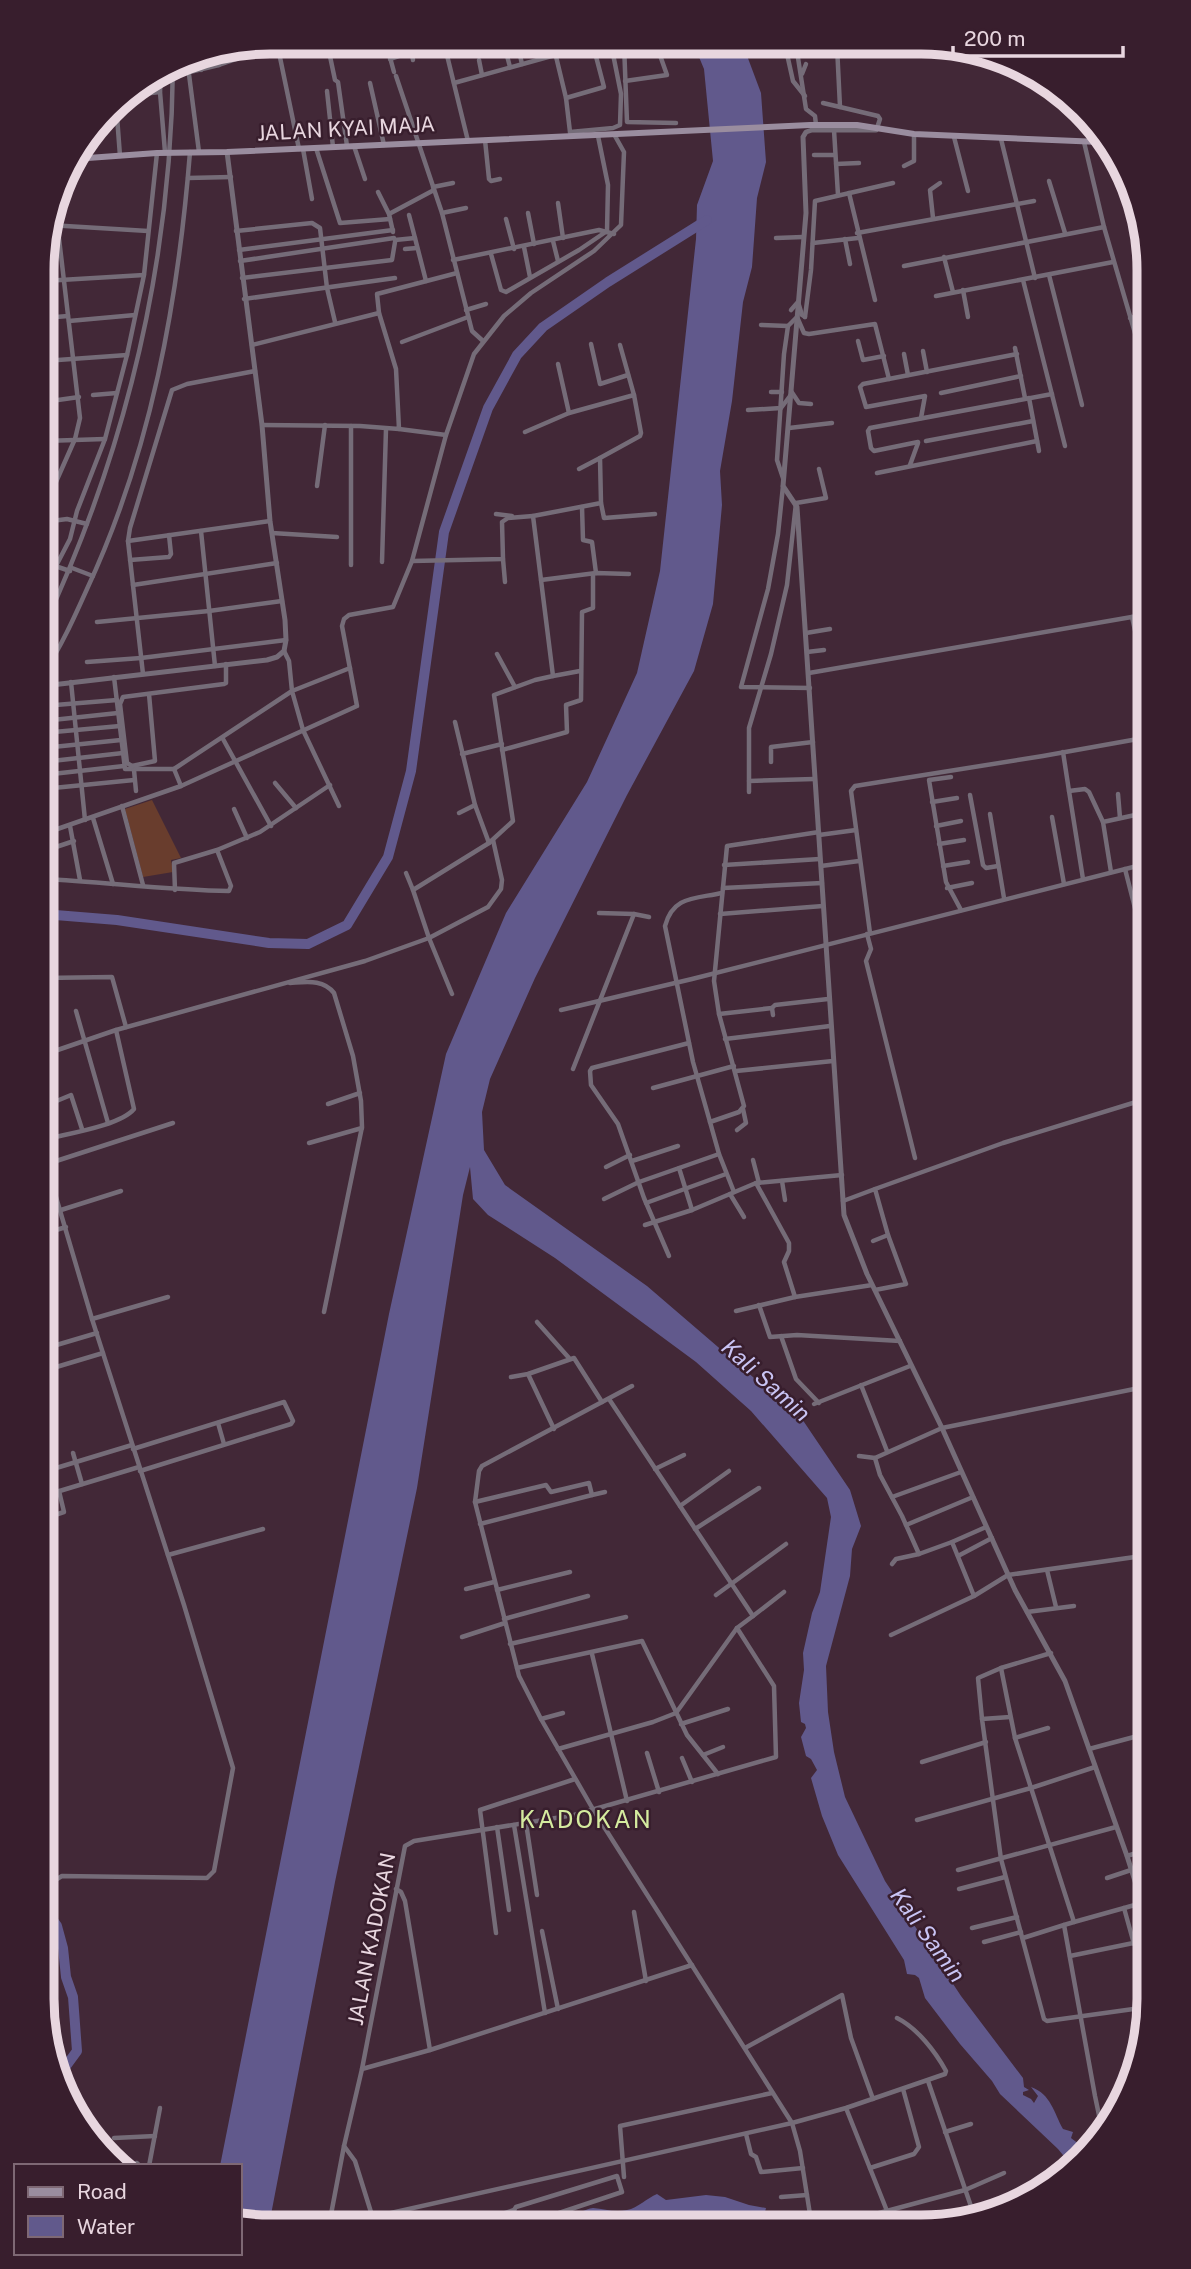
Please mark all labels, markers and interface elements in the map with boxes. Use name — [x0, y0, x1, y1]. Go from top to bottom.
scale bar — [953, 14, 1123, 58]
text: 200 m — [964, 26, 1025, 51]
street label: JALAN KYAI MAJA — [256, 111, 436, 146]
water label: Kali Samin — [716, 1333, 816, 1426]
district label: KADOKAN — [519, 1805, 653, 1833]
street label: JALAN KADOKAN — [342, 1850, 401, 2027]
water label: Kali Samin — [885, 1882, 972, 1987]
legend — [14, 2164, 242, 2255]
text: Road — [77, 2179, 127, 2204]
text: Water — [77, 2214, 135, 2239]

